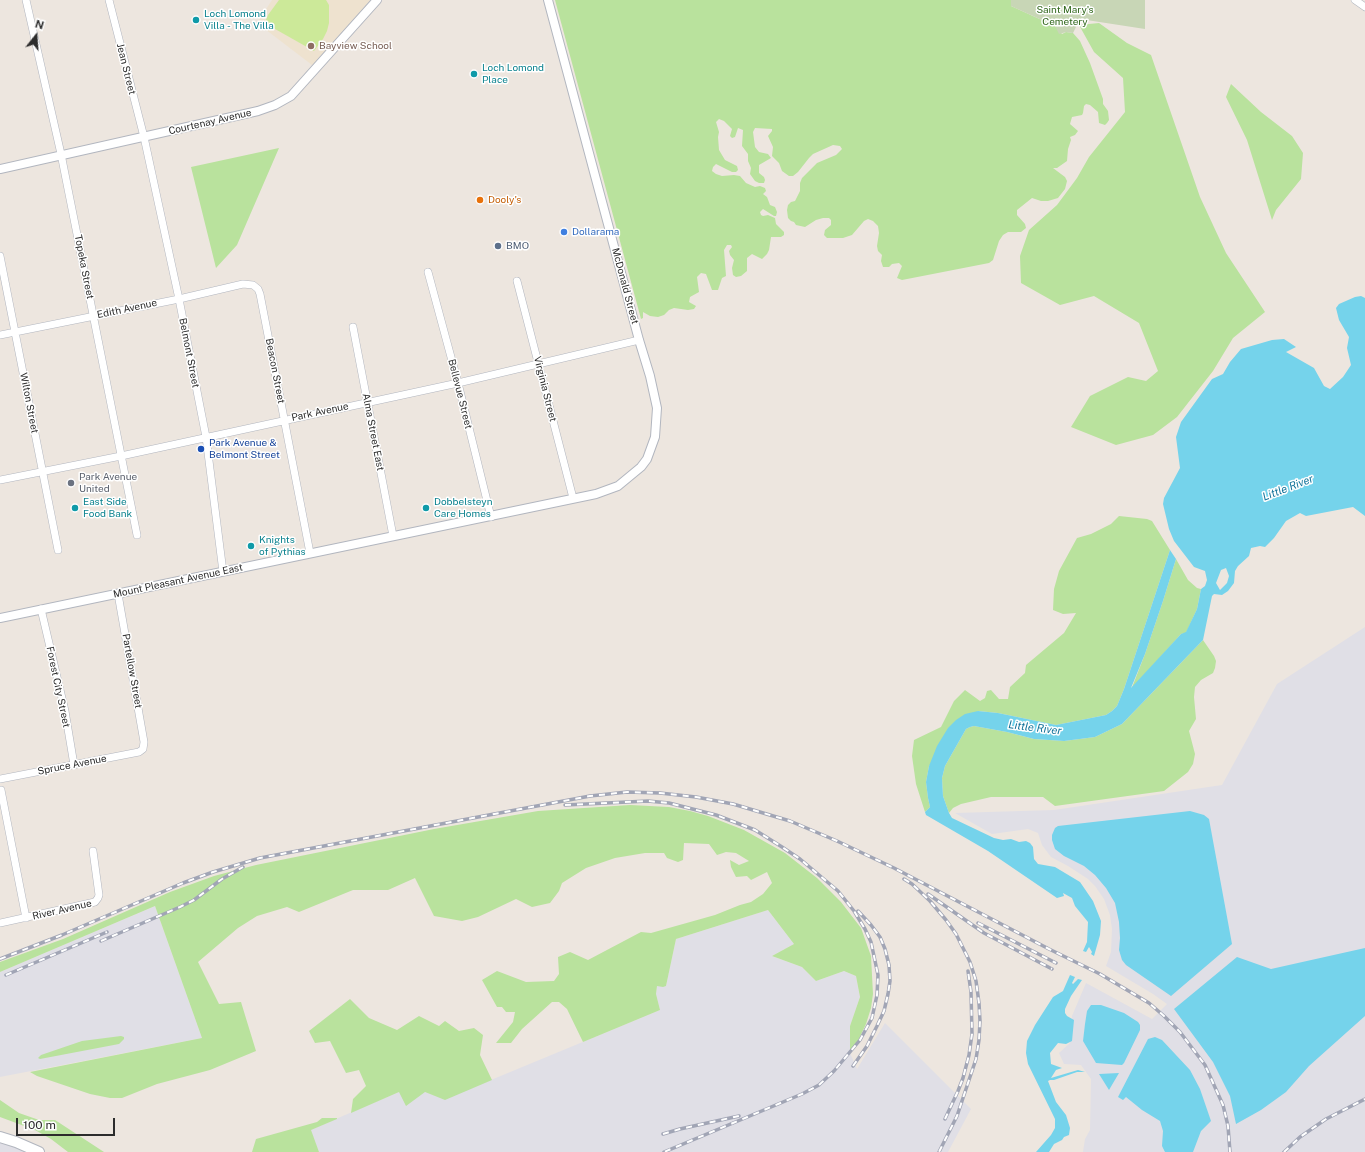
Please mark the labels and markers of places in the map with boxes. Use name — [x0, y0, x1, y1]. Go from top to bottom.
place label: Loch Lomond Villa - The Villa — [204, 8, 274, 32]
marker: Loch Lomond Villa - The Villa — [191, 15, 201, 25]
place label: Bayview School — [319, 40, 392, 52]
marker: Bayview School — [306, 41, 316, 51]
place label: Loch Lomond Place — [482, 62, 544, 86]
marker: Loch Lomond Place — [469, 69, 479, 79]
place label: Dooly's — [488, 194, 521, 206]
marker: Dooly's — [475, 195, 485, 205]
place label: Dollarama — [572, 226, 619, 238]
marker: Dollarama — [559, 227, 569, 237]
place label: BMO — [506, 240, 529, 252]
marker: BMO — [493, 241, 503, 251]
place label: Park Avenue & Belmont Street — [209, 437, 280, 460]
marker: Park Avenue & Belmont Street — [196, 444, 206, 454]
place label: Park Avenue United — [79, 471, 137, 494]
marker: Park Avenue United — [66, 478, 76, 488]
place label: East Side Food Bank — [83, 496, 132, 520]
place label: Dobbelsteyn Care Homes — [434, 496, 492, 520]
marker: East Side Food Bank — [70, 503, 80, 513]
marker: Dobbelsteyn Care Homes — [421, 503, 431, 513]
place label: Knights of Pythias — [259, 534, 305, 558]
marker: Knights of Pythias — [246, 541, 256, 551]

